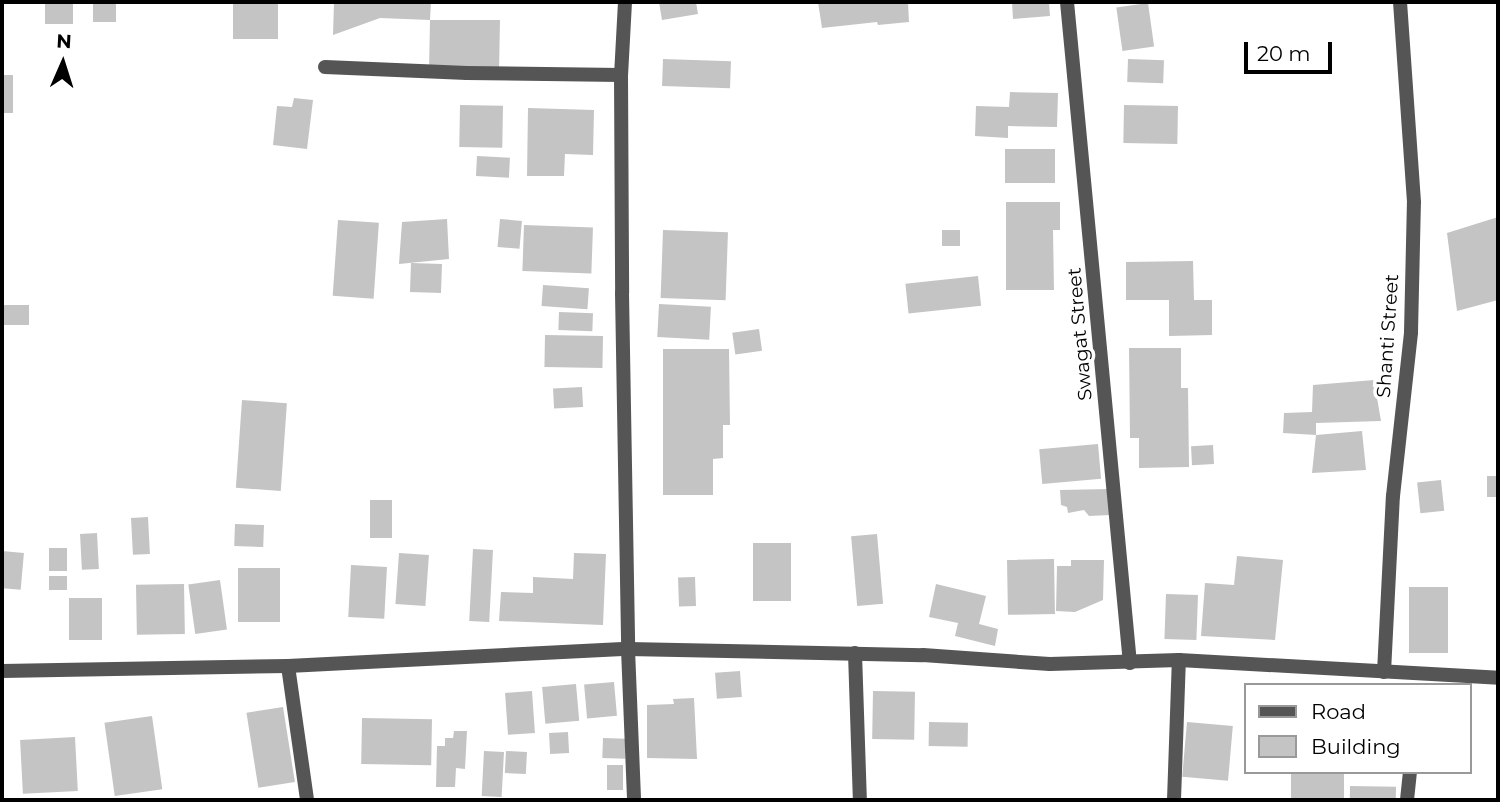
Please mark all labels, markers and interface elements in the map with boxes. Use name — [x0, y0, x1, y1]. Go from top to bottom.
north arrow — [28, 28, 98, 98]
scale bar — [1248, 28, 1336, 72]
text: N — [56, 30, 72, 53]
text: 20 m — [1257, 41, 1311, 66]
street label: Swagat Street — [1063, 267, 1097, 401]
street label: Shanti Street — [1372, 273, 1404, 399]
legend — [1244, 683, 1472, 774]
text: Road — [1311, 699, 1366, 724]
text: Building — [1311, 734, 1401, 759]

